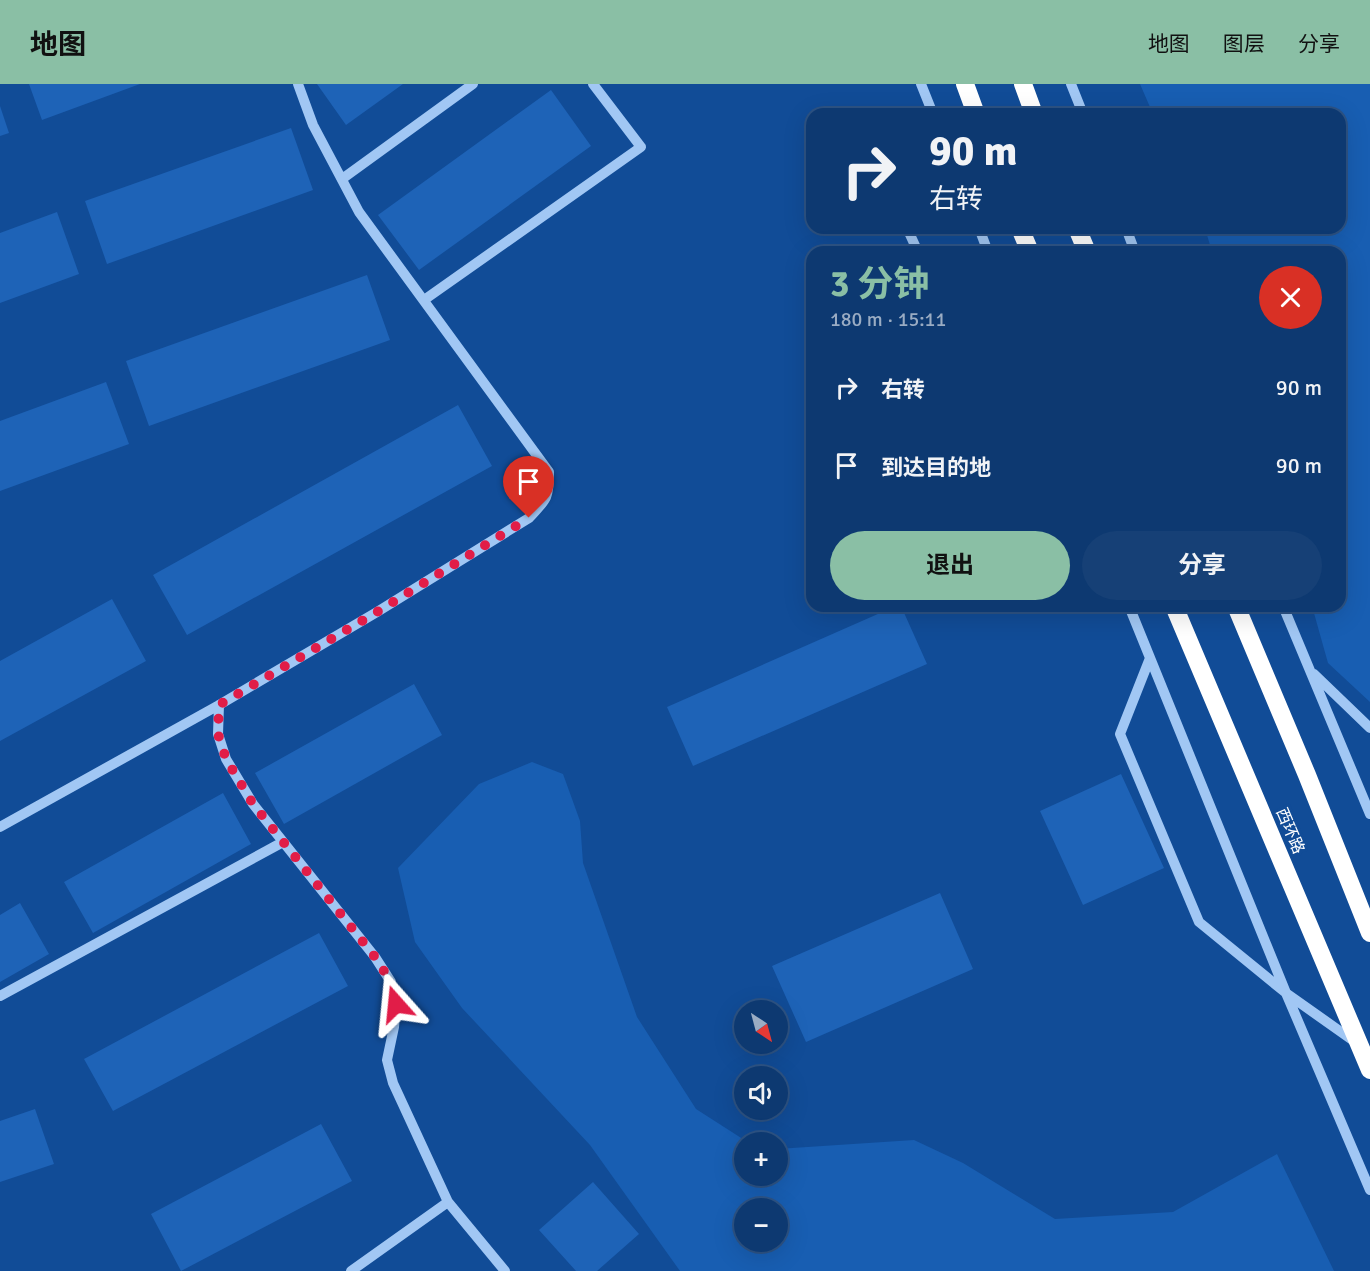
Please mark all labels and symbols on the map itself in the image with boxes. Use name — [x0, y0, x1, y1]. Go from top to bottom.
pin — [503, 456, 554, 518]
street label: 西环路 — [1271, 805, 1309, 857]
position arrow — [364, 972, 428, 1036]
north arrow — [734, 1000, 788, 1054]

